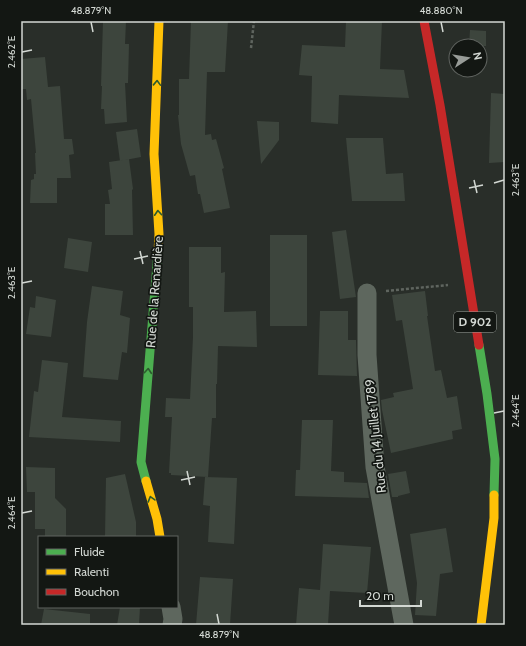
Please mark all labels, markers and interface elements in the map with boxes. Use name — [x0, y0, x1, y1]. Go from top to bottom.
text: 48.879°N — [71, 4, 111, 17]
text: 48.880°N — [420, 4, 462, 17]
text: 2.462°E — [5, 35, 18, 68]
north arrow — [448, 38, 488, 78]
text: N — [470, 51, 485, 61]
one-way arrow — [152, 80, 161, 86]
text: 2.463°E — [509, 163, 522, 196]
one-way arrow — [153, 210, 162, 216]
street label: Rue de la Renardière — [142, 235, 166, 348]
text: 2.463°E — [5, 266, 18, 299]
road number: D 902 — [454, 312, 496, 332]
one-way arrow — [144, 368, 153, 374]
street label: Rue du 14 Juillet 1789 — [361, 378, 389, 494]
text: 2.464°E — [509, 394, 522, 427]
text: 2.464°E — [5, 496, 18, 529]
one-way arrow — [148, 496, 156, 502]
legend — [38, 536, 178, 608]
text: Fluide — [74, 544, 105, 559]
text: Ralenti — [74, 564, 109, 579]
scale bar — [360, 582, 421, 608]
text: Bouchon — [74, 584, 120, 599]
text: 20 m — [366, 588, 394, 603]
text: 48.879°N — [199, 628, 239, 641]

